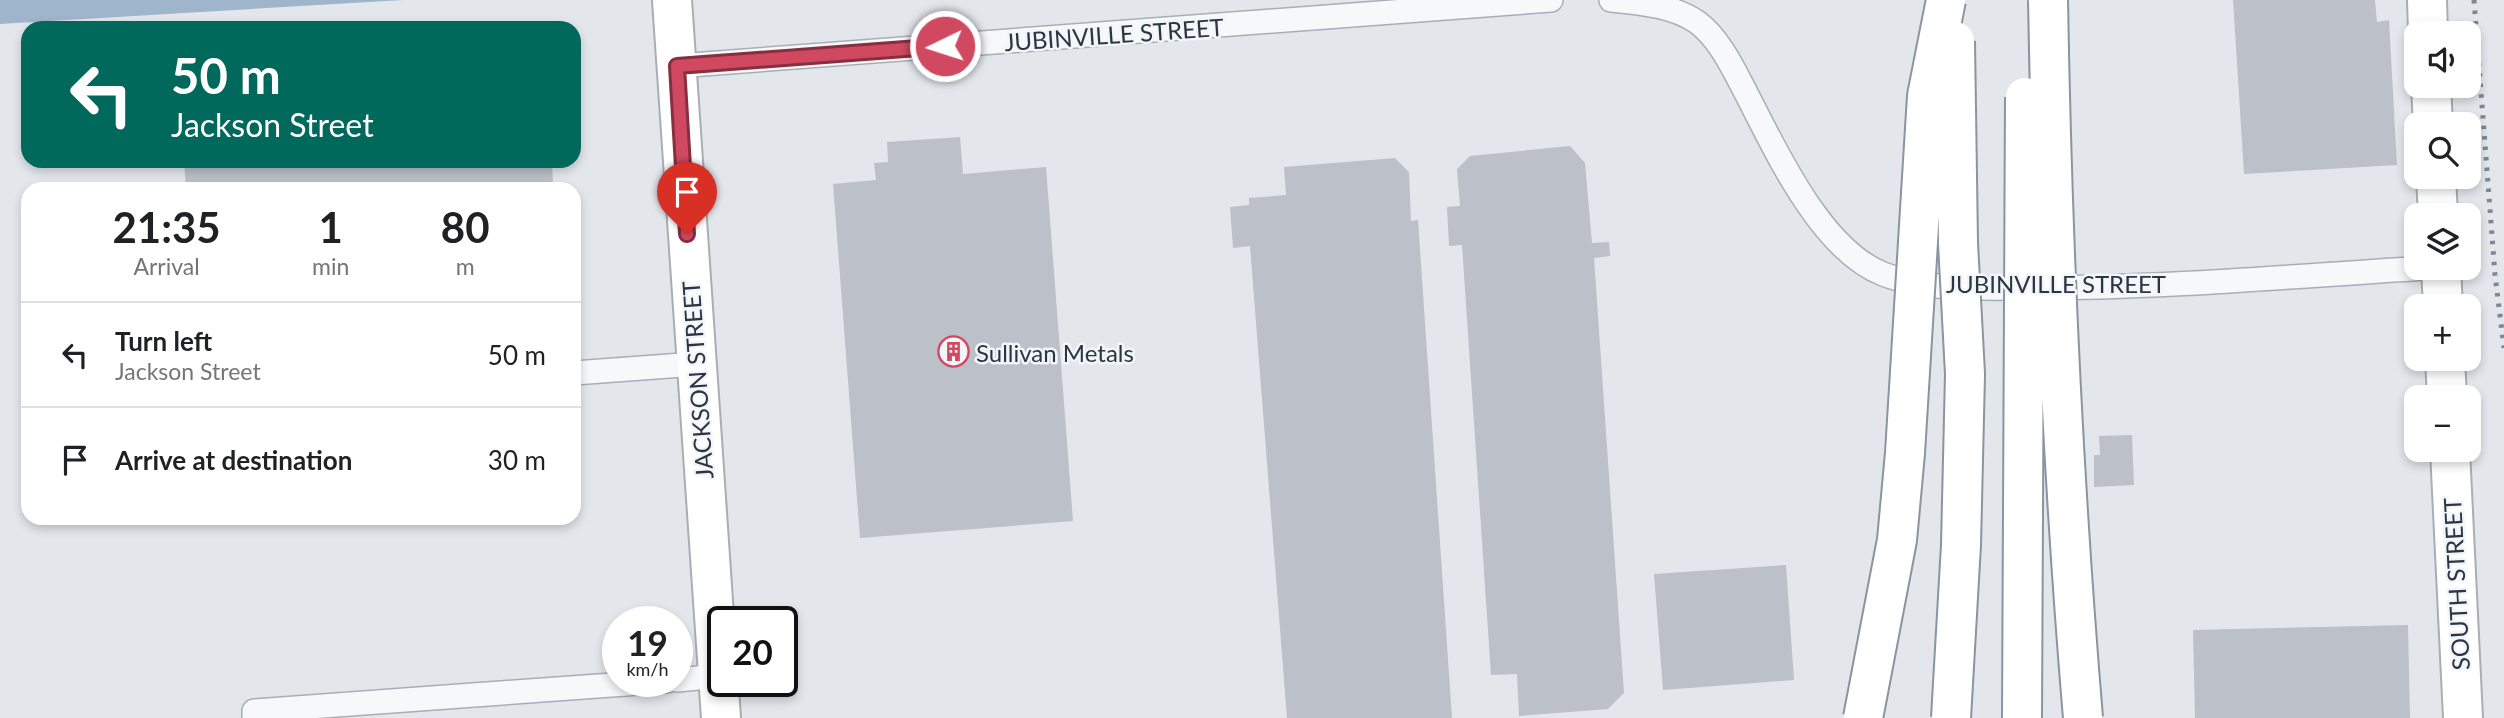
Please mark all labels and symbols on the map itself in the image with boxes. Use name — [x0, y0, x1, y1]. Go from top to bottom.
position arrow — [908, 9, 982, 83]
street label: JUBINVILLE STREET — [1003, 12, 1225, 56]
pin — [657, 162, 717, 234]
street label: JUBINVILLE STREET — [1946, 269, 2166, 298]
street label: JACKSON STREET — [676, 280, 718, 480]
building icon: Sullivan Metals — [936, 335, 970, 369]
place label: Sullivan Metals — [976, 338, 1134, 367]
street label: SOUTH STREET — [2437, 497, 2475, 671]
speed limit sign: 20 — [707, 606, 798, 697]

